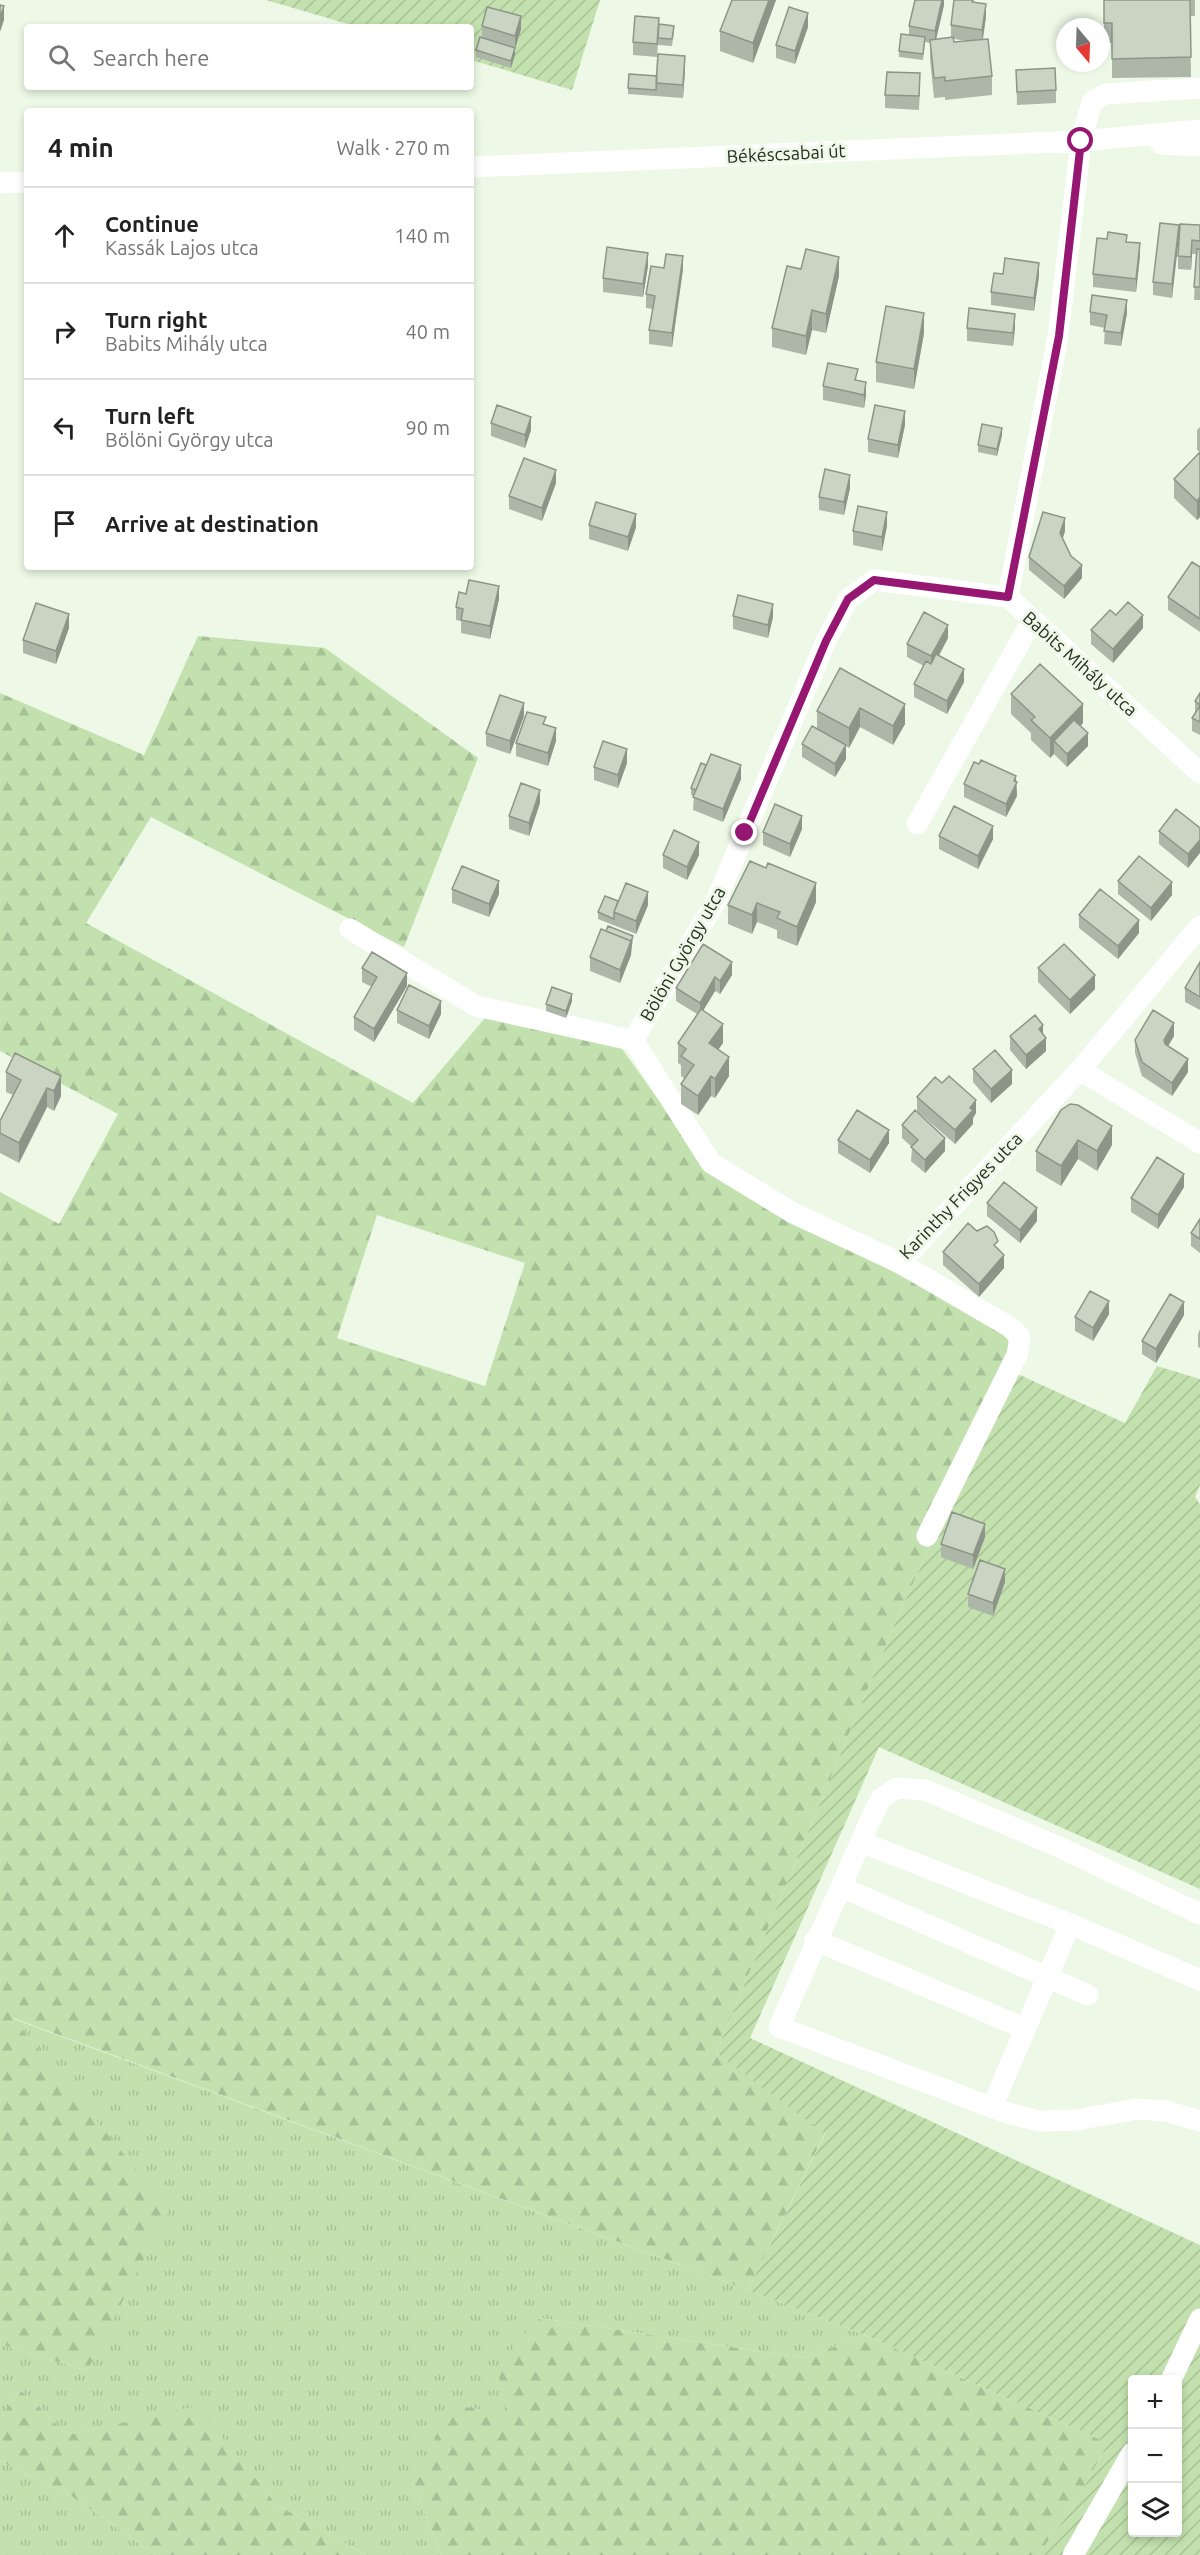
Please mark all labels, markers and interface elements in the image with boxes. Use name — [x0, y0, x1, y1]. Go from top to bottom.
north arrow — [1056, 18, 1110, 72]
search box — [24, 24, 474, 90]
icon: search — [45, 41, 78, 74]
text: Search here — [93, 45, 209, 70]
route start — [1067, 127, 1093, 153]
text: 4 min — [48, 133, 114, 162]
text: Walk · 270 m — [337, 136, 450, 159]
street label: Békéscsabai út — [726, 140, 846, 166]
text: Continue — [105, 211, 199, 236]
icon: ahead — [48, 219, 81, 252]
text: 140 m — [394, 224, 450, 247]
text: Kassák Lajos utca — [105, 236, 259, 259]
text: Turn right — [105, 307, 207, 332]
icon: right — [48, 315, 81, 348]
text: 40 m — [406, 320, 450, 343]
text: Babits Mihály utca — [105, 332, 268, 355]
text: Turn left — [105, 403, 195, 428]
icon: left — [48, 411, 81, 444]
text: 90 m — [406, 416, 450, 439]
text: Bölöni György utca — [105, 428, 274, 451]
icon: arrive — [48, 507, 81, 540]
text: Arrive at destination — [105, 511, 319, 536]
street label: Babits Mihály utca — [1020, 607, 1142, 720]
route end — [731, 819, 757, 845]
street label: Bölöni György utca — [636, 883, 729, 1024]
street label: Karinthy Frigyes utca — [895, 1128, 1026, 1263]
map controls — [1128, 2375, 1182, 2537]
button: + — [1128, 2375, 1182, 2429]
button: − — [1128, 2429, 1182, 2483]
button: layers — [1128, 2483, 1182, 2537]

